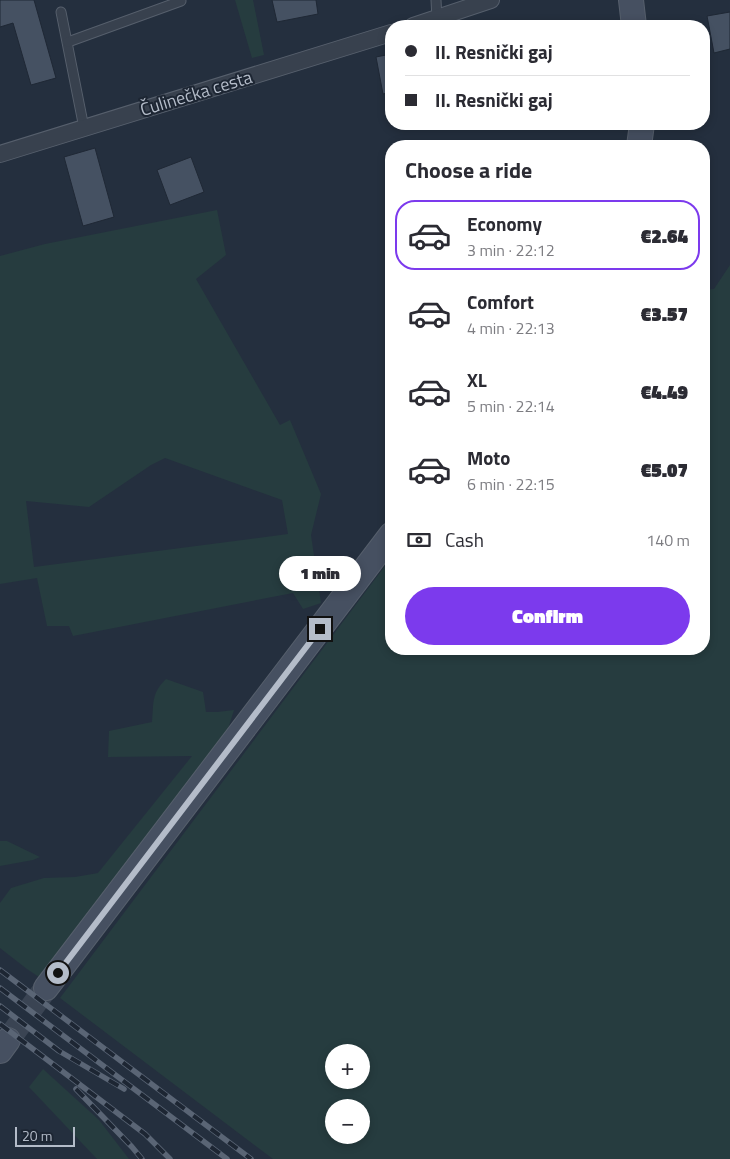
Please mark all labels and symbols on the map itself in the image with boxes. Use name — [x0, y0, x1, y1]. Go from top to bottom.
street label: Čulinečka cesta — [137, 63, 255, 123]
callout: 1 min — [279, 556, 361, 592]
route end — [309, 618, 331, 640]
route start — [47, 962, 69, 984]
scale bar — [15, 1124, 75, 1147]

